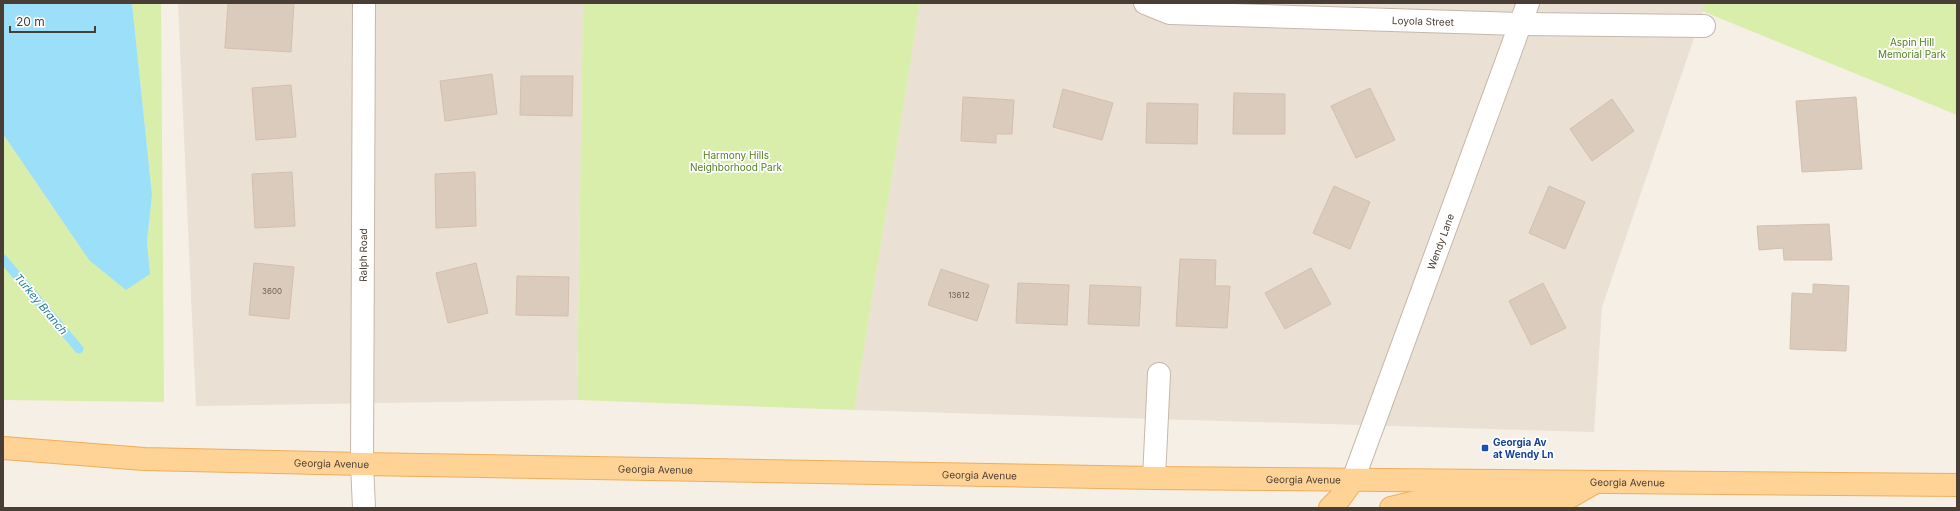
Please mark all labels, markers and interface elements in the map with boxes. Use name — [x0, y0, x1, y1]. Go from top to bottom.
scale bar — [10, 8, 95, 34]
text: 20 m — [16, 14, 45, 29]
street label: Loyola Street — [1392, 14, 1455, 28]
park label: Aspin Hill Memorial Park — [1878, 36, 1947, 60]
park label: Harmony Hills Neighborhood Park — [690, 149, 783, 173]
street label: Wendy Lane — [1425, 212, 1456, 271]
street label: Ralph Road — [357, 228, 369, 282]
water label: Turkey Branch — [11, 271, 71, 338]
house number: 3600 — [262, 286, 282, 296]
house number: 13612 — [948, 290, 970, 300]
place label: Georgia Av at Wendy Ln — [1493, 436, 1554, 461]
marker: Georgia Av at Wendy Ln — [1480, 443, 1490, 453]
street label: Georgia Avenue — [294, 456, 369, 470]
street label: Georgia Avenue — [618, 463, 693, 476]
street label: Georgia Avenue — [942, 468, 1017, 482]
street label: Georgia Avenue — [1266, 473, 1341, 486]
street label: Georgia Avenue — [1590, 476, 1665, 488]

